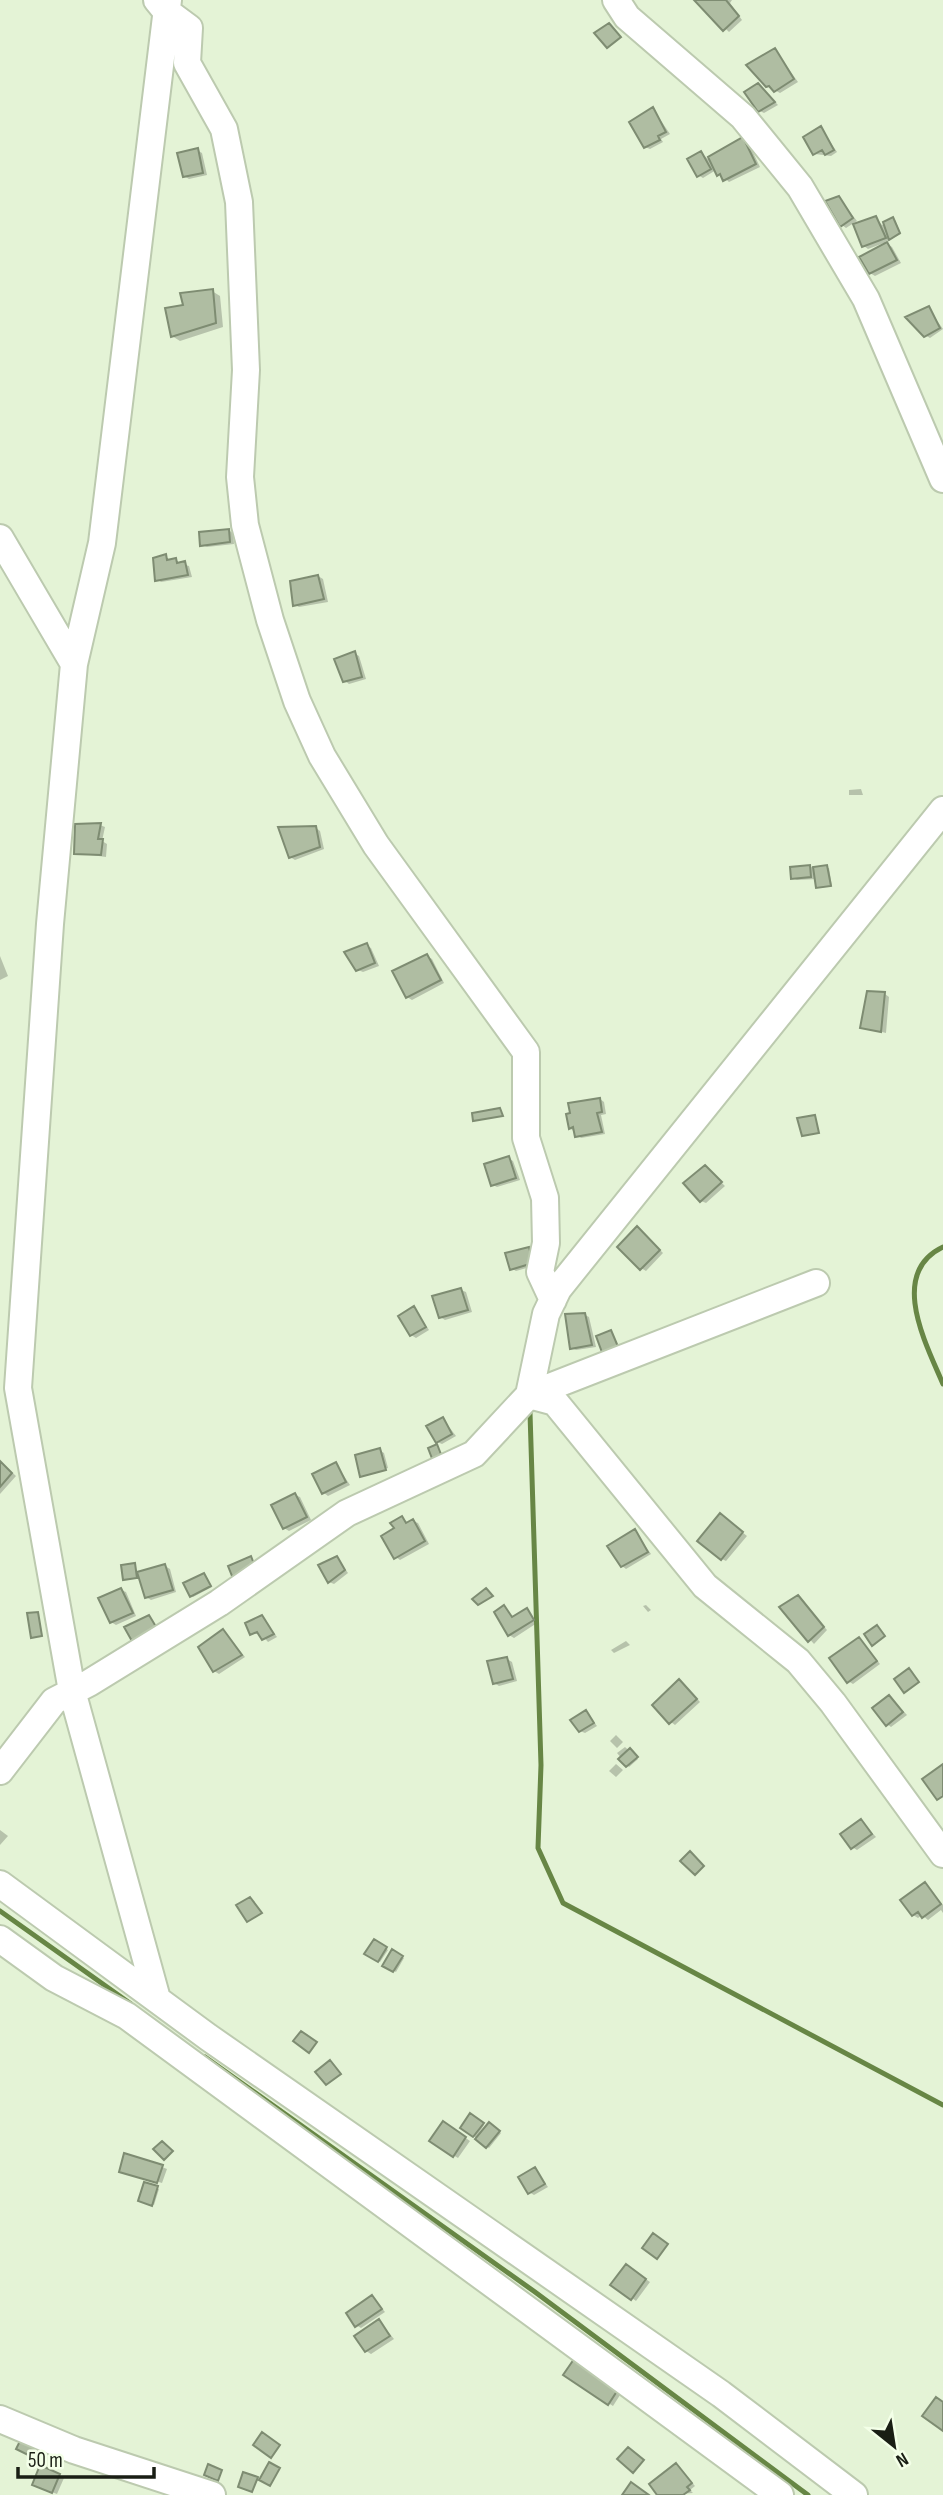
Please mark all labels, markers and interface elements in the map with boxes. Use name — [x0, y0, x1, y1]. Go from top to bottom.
north arrow — [859, 2411, 929, 2481]
scale bar — [18, 2436, 154, 2480]
text: N — [892, 2447, 912, 2472]
text: 50 m — [28, 2448, 63, 2473]

